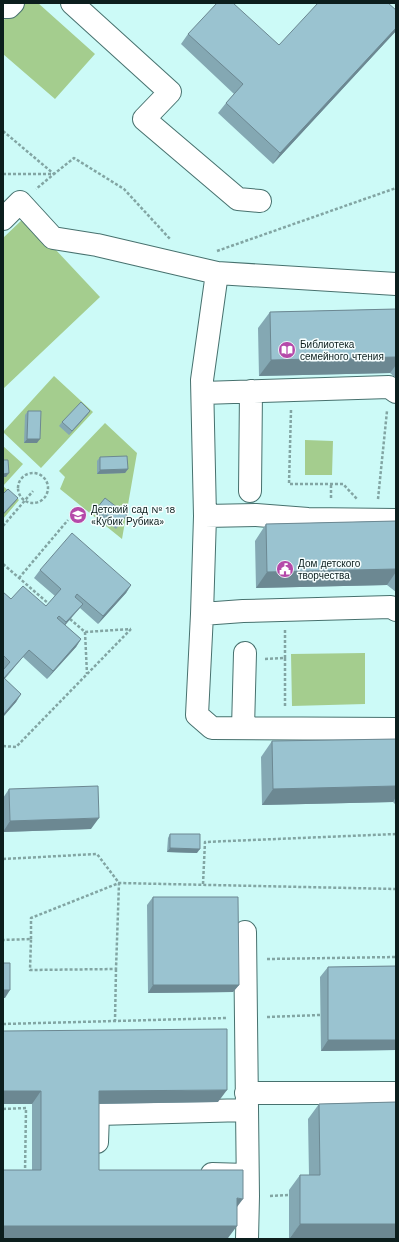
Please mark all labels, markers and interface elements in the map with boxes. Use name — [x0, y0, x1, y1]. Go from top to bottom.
place label: Библиотека семейного чтения — [300, 339, 384, 362]
library icon: Библиотека семейного чтения — [277, 340, 297, 360]
place label: Детский сад № 18 «Кубик Рубика» — [91, 504, 175, 527]
school or university icon: Детский сад № 18 «Кубик Рубика» — [68, 505, 88, 525]
place label: Дом детского творчества — [298, 558, 361, 581]
public building icon: Дом детского творчества — [275, 559, 295, 579]

